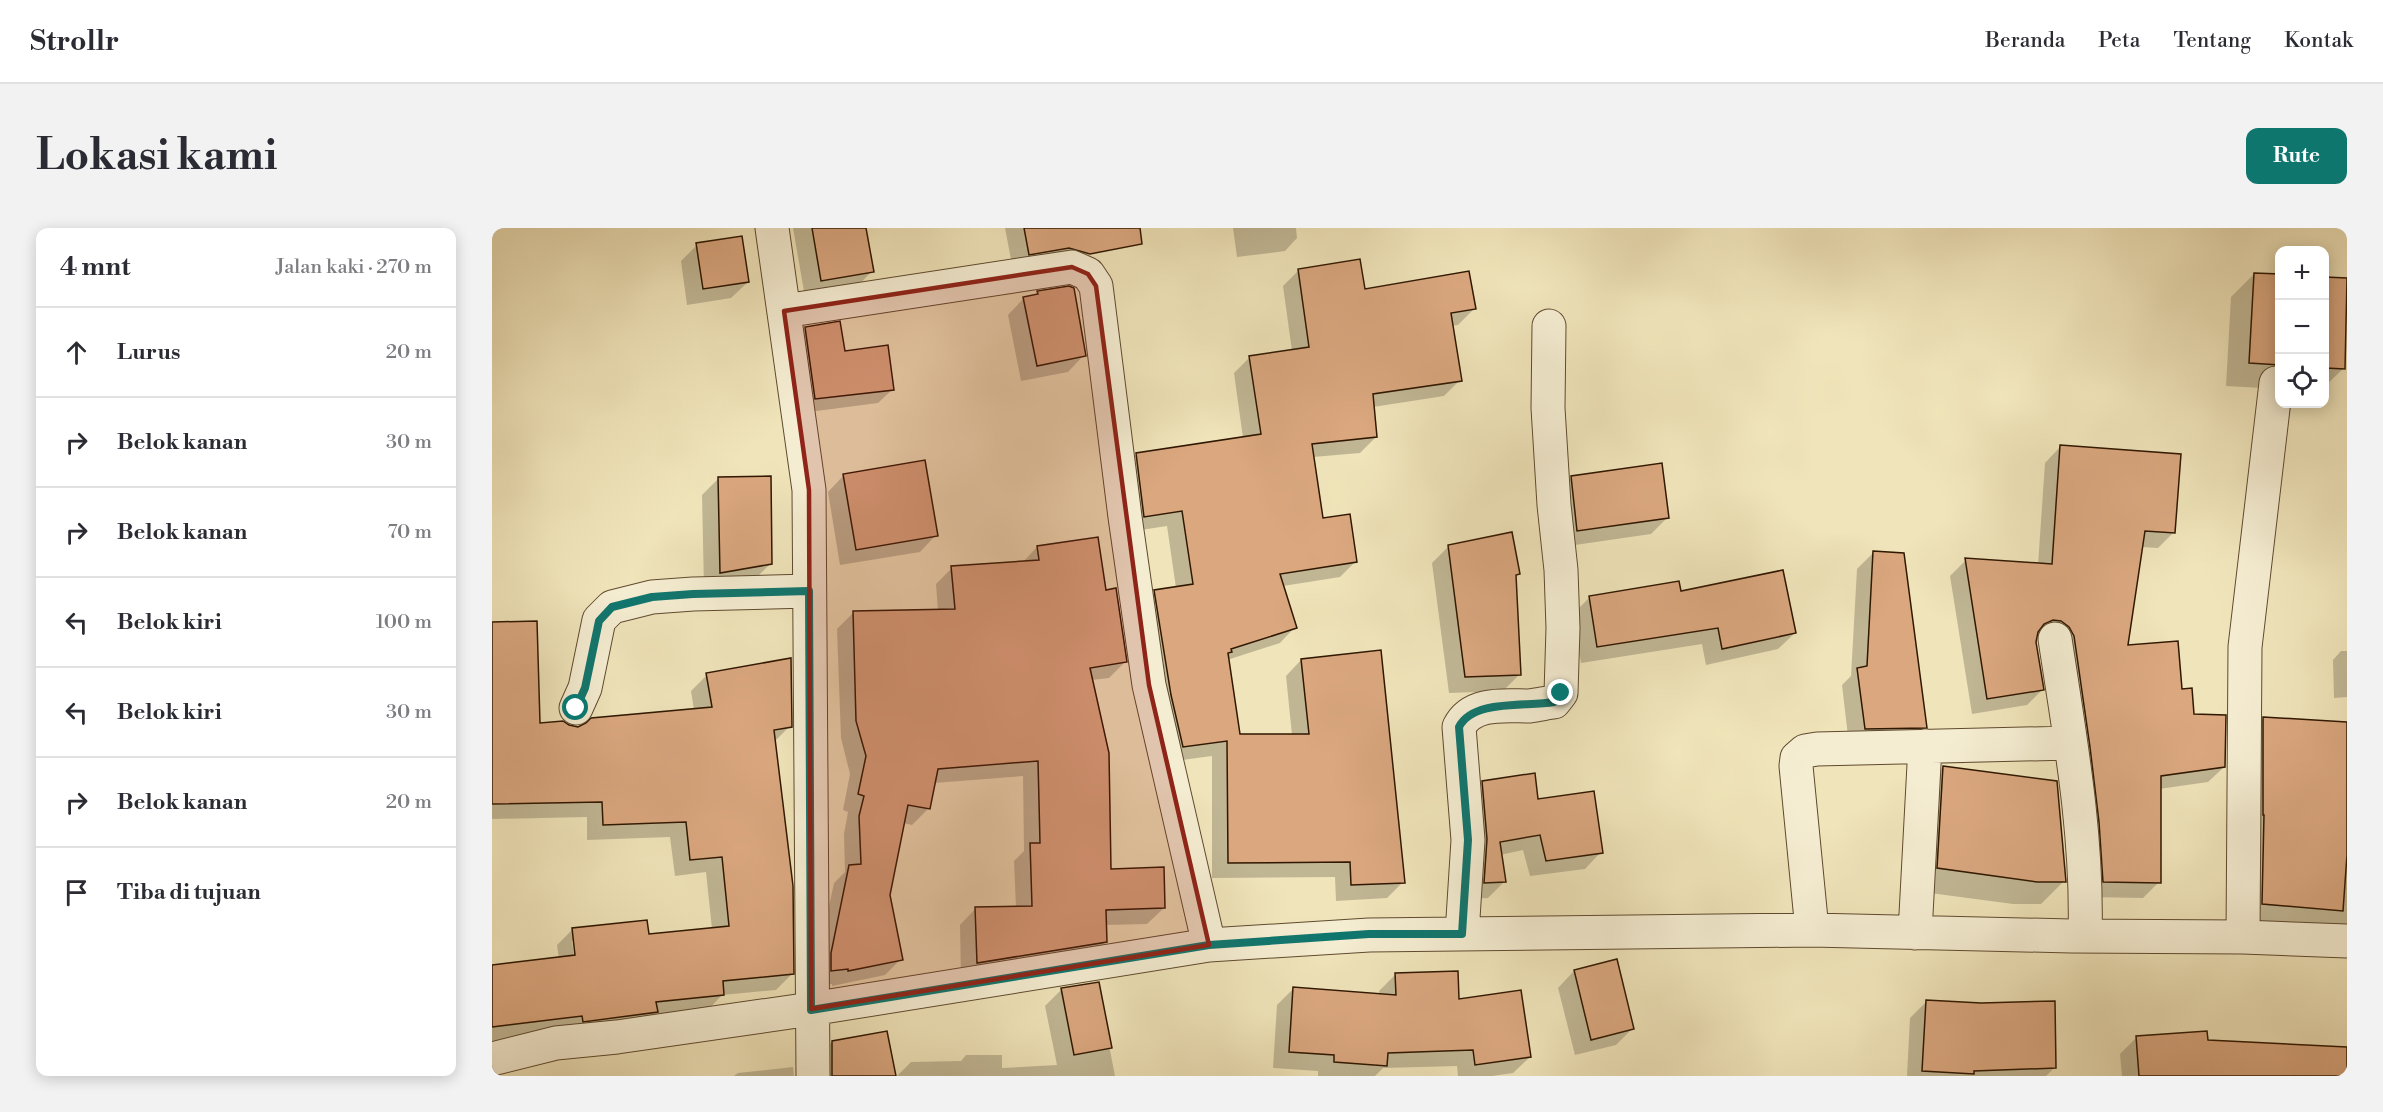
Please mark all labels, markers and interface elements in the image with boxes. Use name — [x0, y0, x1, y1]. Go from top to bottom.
text: Strollr — [30, 24, 119, 59]
text: Beranda — [1985, 28, 2065, 54]
text: Peta — [2098, 28, 2140, 54]
text: Tentang — [2173, 28, 2251, 54]
text: Kontak — [2284, 28, 2353, 54]
button: Rute — [2246, 128, 2347, 184]
text: Lokasi kami — [36, 130, 277, 183]
map controls — [2275, 246, 2329, 408]
button: + — [2275, 246, 2329, 300]
text: 4 mnt — [60, 251, 130, 283]
text: Jalan kaki · 270 m — [276, 255, 432, 280]
button: − — [2275, 300, 2329, 354]
icon: ahead — [60, 336, 93, 369]
text: Lurus — [117, 339, 180, 366]
text: 20 m — [386, 340, 432, 365]
button: locate — [2275, 354, 2329, 408]
icon: right — [60, 426, 93, 459]
text: Belok kanan — [117, 429, 247, 456]
text: 30 m — [386, 430, 432, 455]
icon: right — [60, 516, 93, 549]
text: Belok kanan — [117, 519, 247, 546]
text: 70 m — [388, 520, 432, 545]
icon: left — [60, 606, 93, 639]
text: Belok kiri — [117, 609, 222, 636]
text: 100 m — [376, 610, 432, 635]
route end — [1547, 679, 1573, 705]
route start — [562, 694, 588, 720]
icon: left — [60, 696, 93, 729]
text: Belok kiri — [117, 699, 222, 726]
text: 30 m — [386, 700, 432, 725]
icon: right — [60, 786, 93, 819]
text: Belok kanan — [117, 789, 247, 816]
text: 20 m — [386, 790, 432, 815]
icon: arrive — [60, 876, 93, 909]
text: Tiba di tujuan — [117, 879, 261, 906]

